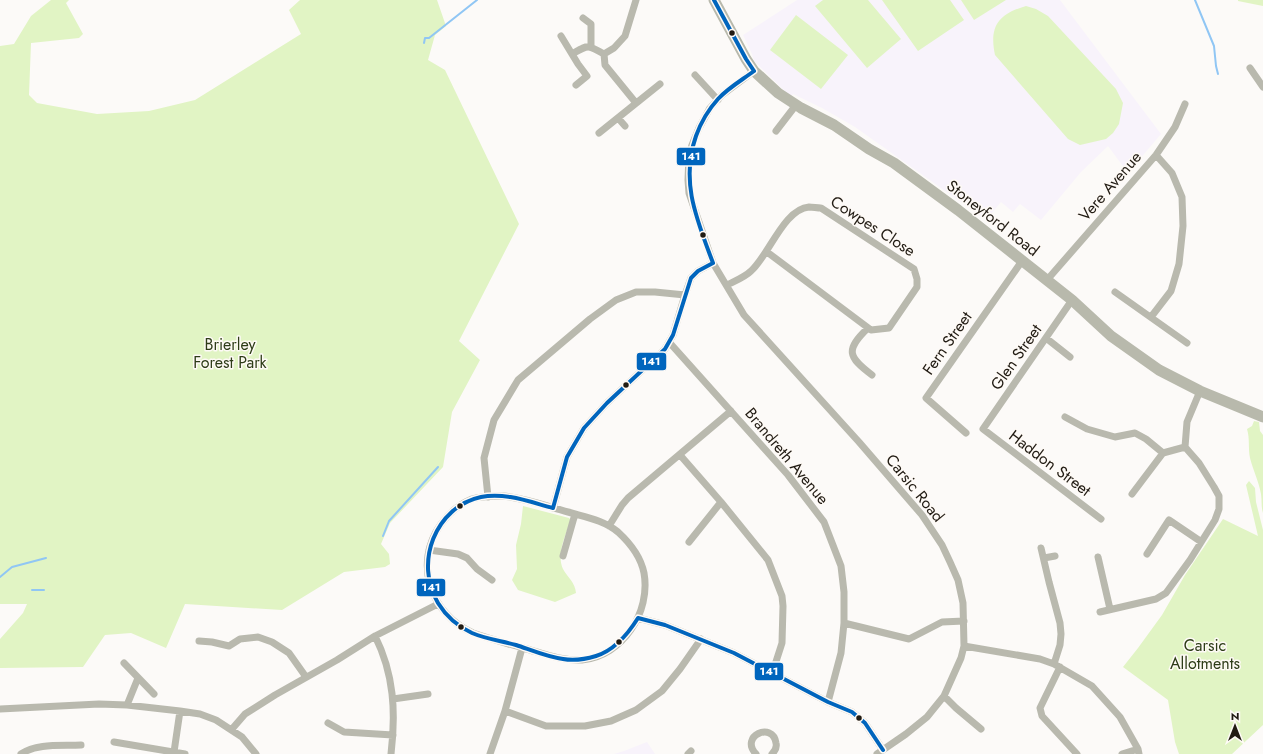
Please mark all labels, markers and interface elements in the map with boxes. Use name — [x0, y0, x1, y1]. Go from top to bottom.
unlabelled marker — [727, 28, 737, 38]
street label: Vere Avenue — [1073, 146, 1147, 226]
line badge: 141 — [676, 147, 706, 166]
text: 141 — [682, 148, 700, 164]
street label: Stoneyford Road — [942, 174, 1044, 262]
street label: Cowpes Close — [826, 190, 920, 262]
unlabelled marker — [698, 230, 708, 240]
street label: Fern Street — [917, 307, 977, 379]
street label: Glen Street — [985, 319, 1047, 395]
park label: Brierley Forest Park — [193, 333, 268, 374]
line badge: 141 — [636, 352, 667, 371]
text: 141 — [642, 353, 660, 369]
unlabelled marker — [621, 380, 631, 390]
street label: Brandreth Avenue — [740, 403, 834, 509]
street label: Haddon Street — [1004, 424, 1096, 502]
street label: Carsic Road — [880, 449, 950, 527]
unlabelled marker — [455, 501, 465, 511]
line badge: 141 — [416, 578, 446, 597]
text: 141 — [422, 579, 440, 595]
unlabelled marker — [456, 622, 466, 632]
park label: Carsic Allotments — [1170, 634, 1240, 675]
unlabelled marker — [614, 637, 624, 647]
line badge: 141 — [754, 662, 784, 681]
text: 141 — [760, 663, 778, 679]
north arrow — [1215, 706, 1255, 746]
text: N — [1231, 708, 1239, 724]
unlabelled marker — [854, 713, 864, 723]

